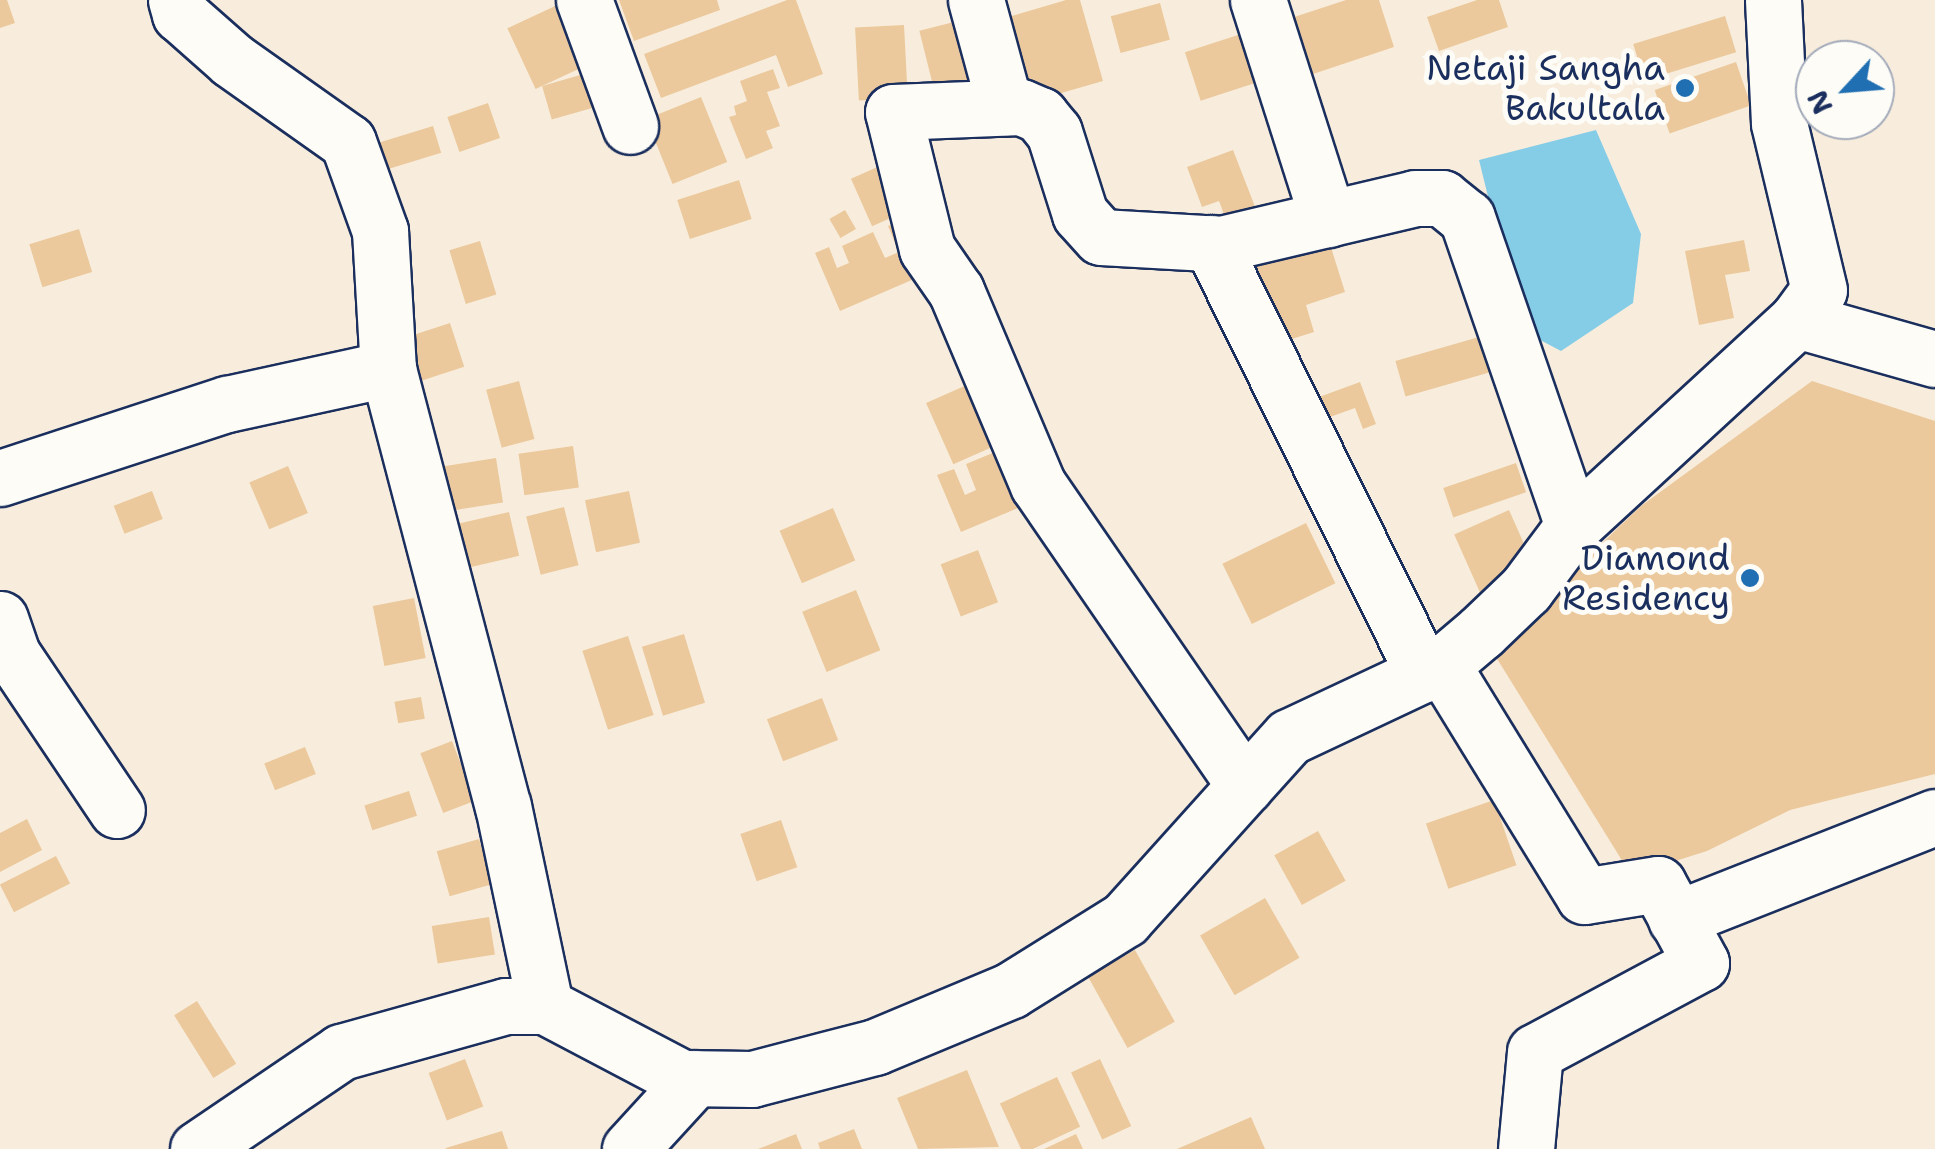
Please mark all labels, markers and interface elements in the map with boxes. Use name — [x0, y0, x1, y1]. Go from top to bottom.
north arrow — [1795, 40, 1895, 140]
place label: Netaji Sangha Bakultala — [1426, 47, 1665, 129]
marker: Netaji Sangha Bakultala — [1674, 77, 1696, 99]
text: N — [1798, 84, 1842, 121]
place label: Diamond Residency — [1562, 537, 1730, 619]
marker: Diamond Residency — [1739, 567, 1761, 589]

